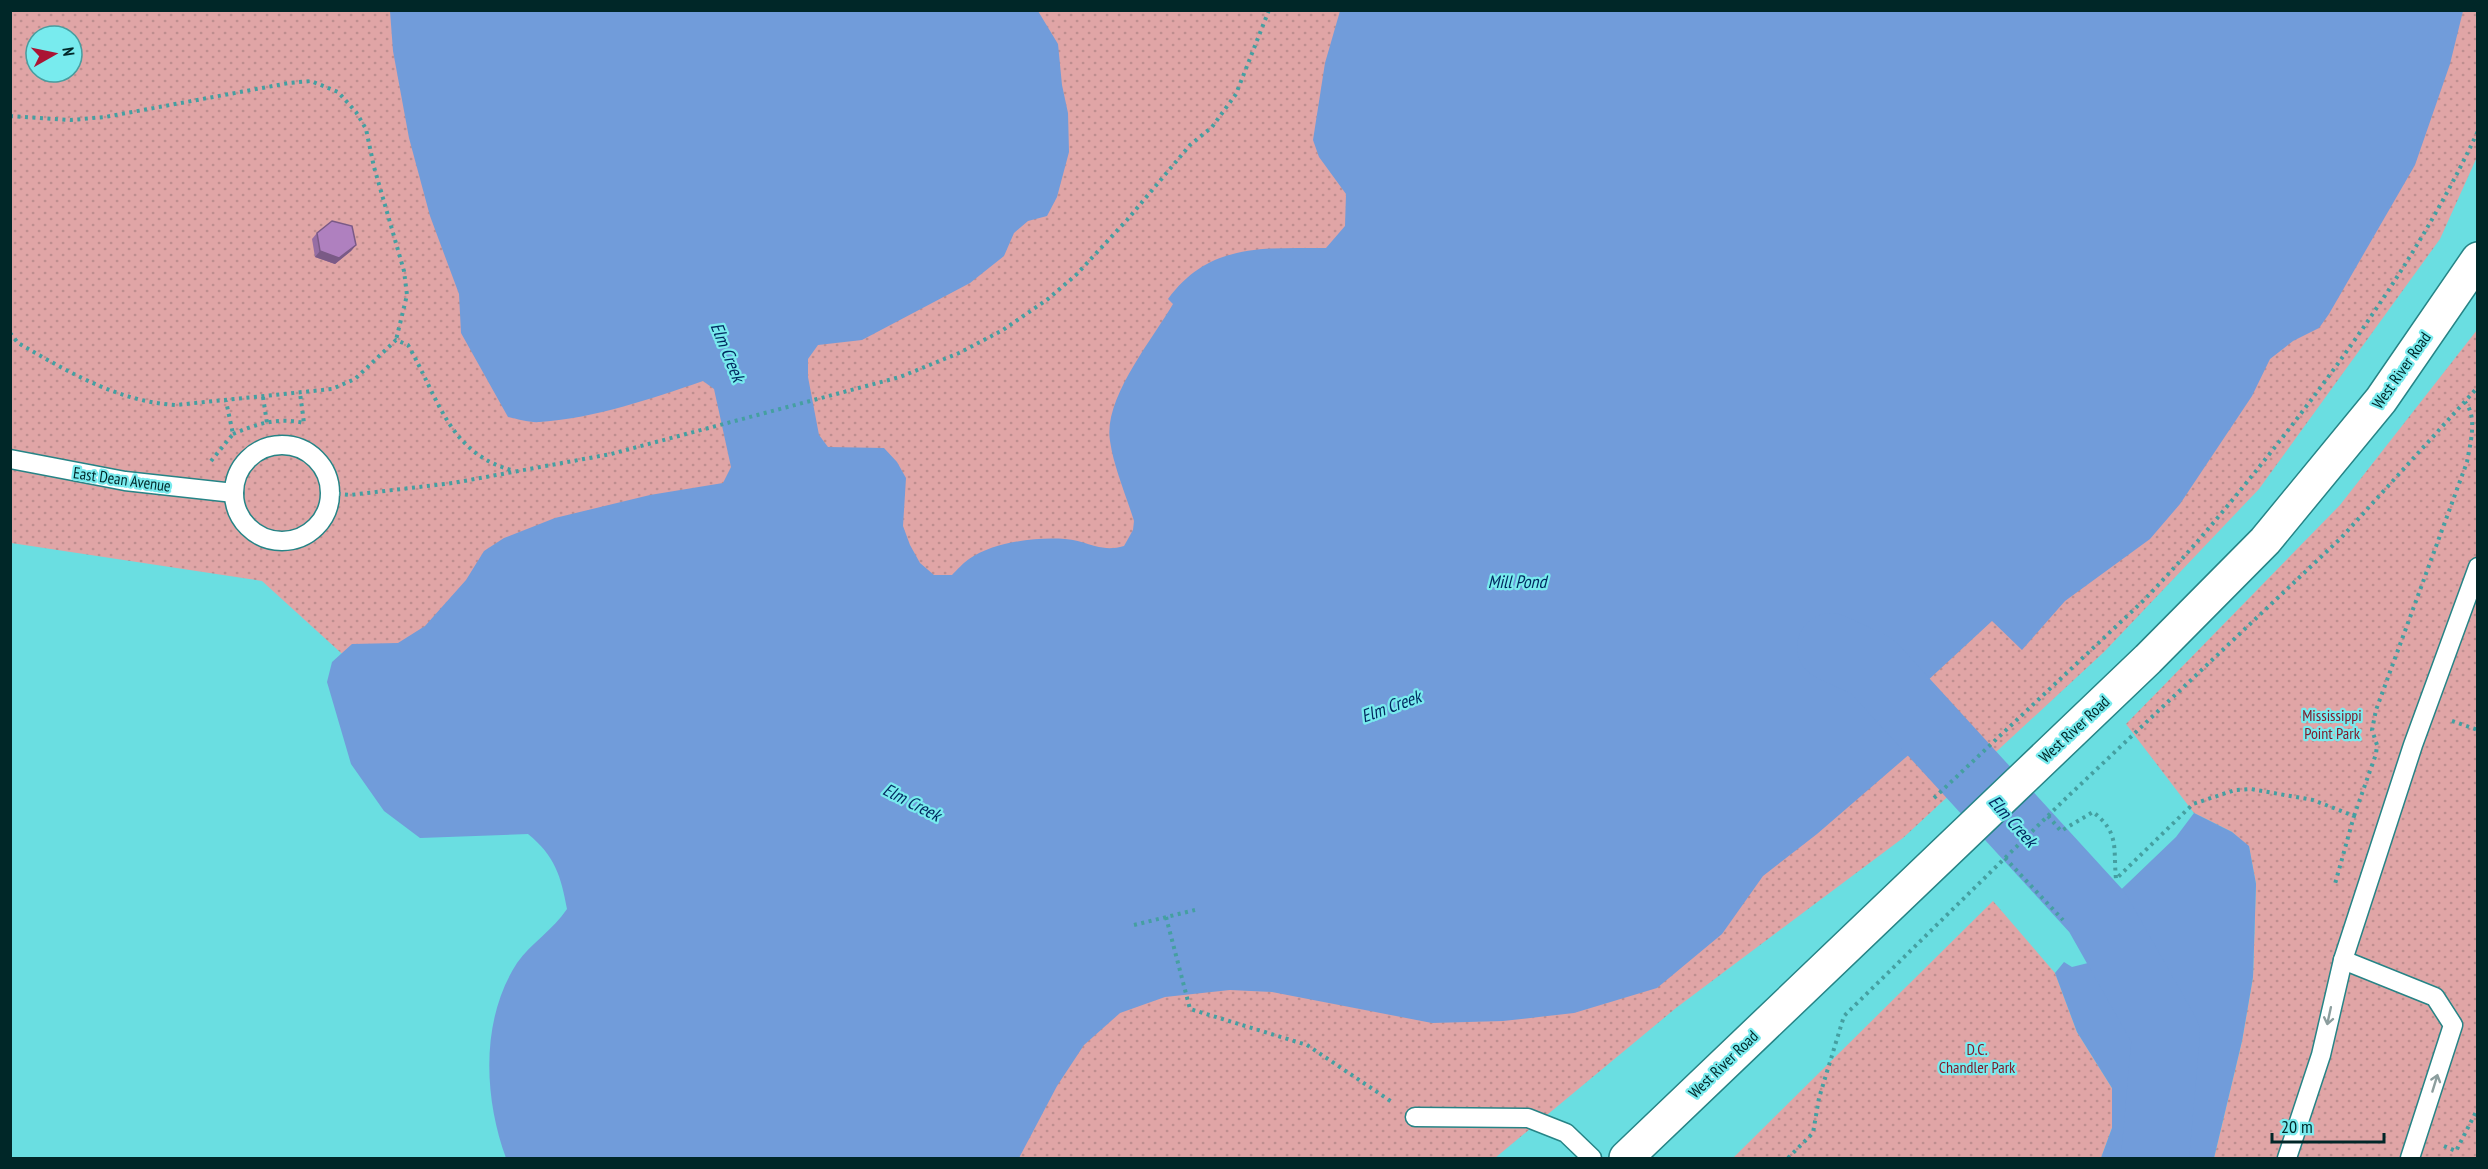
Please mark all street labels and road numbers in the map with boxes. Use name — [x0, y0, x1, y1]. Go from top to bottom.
street label: West River Road — [2367, 328, 2435, 412]
street label: East Dean Avenue — [72, 462, 172, 496]
street label: West River Road — [2035, 691, 2113, 767]
street label: West River Road — [1684, 1026, 1762, 1102]

